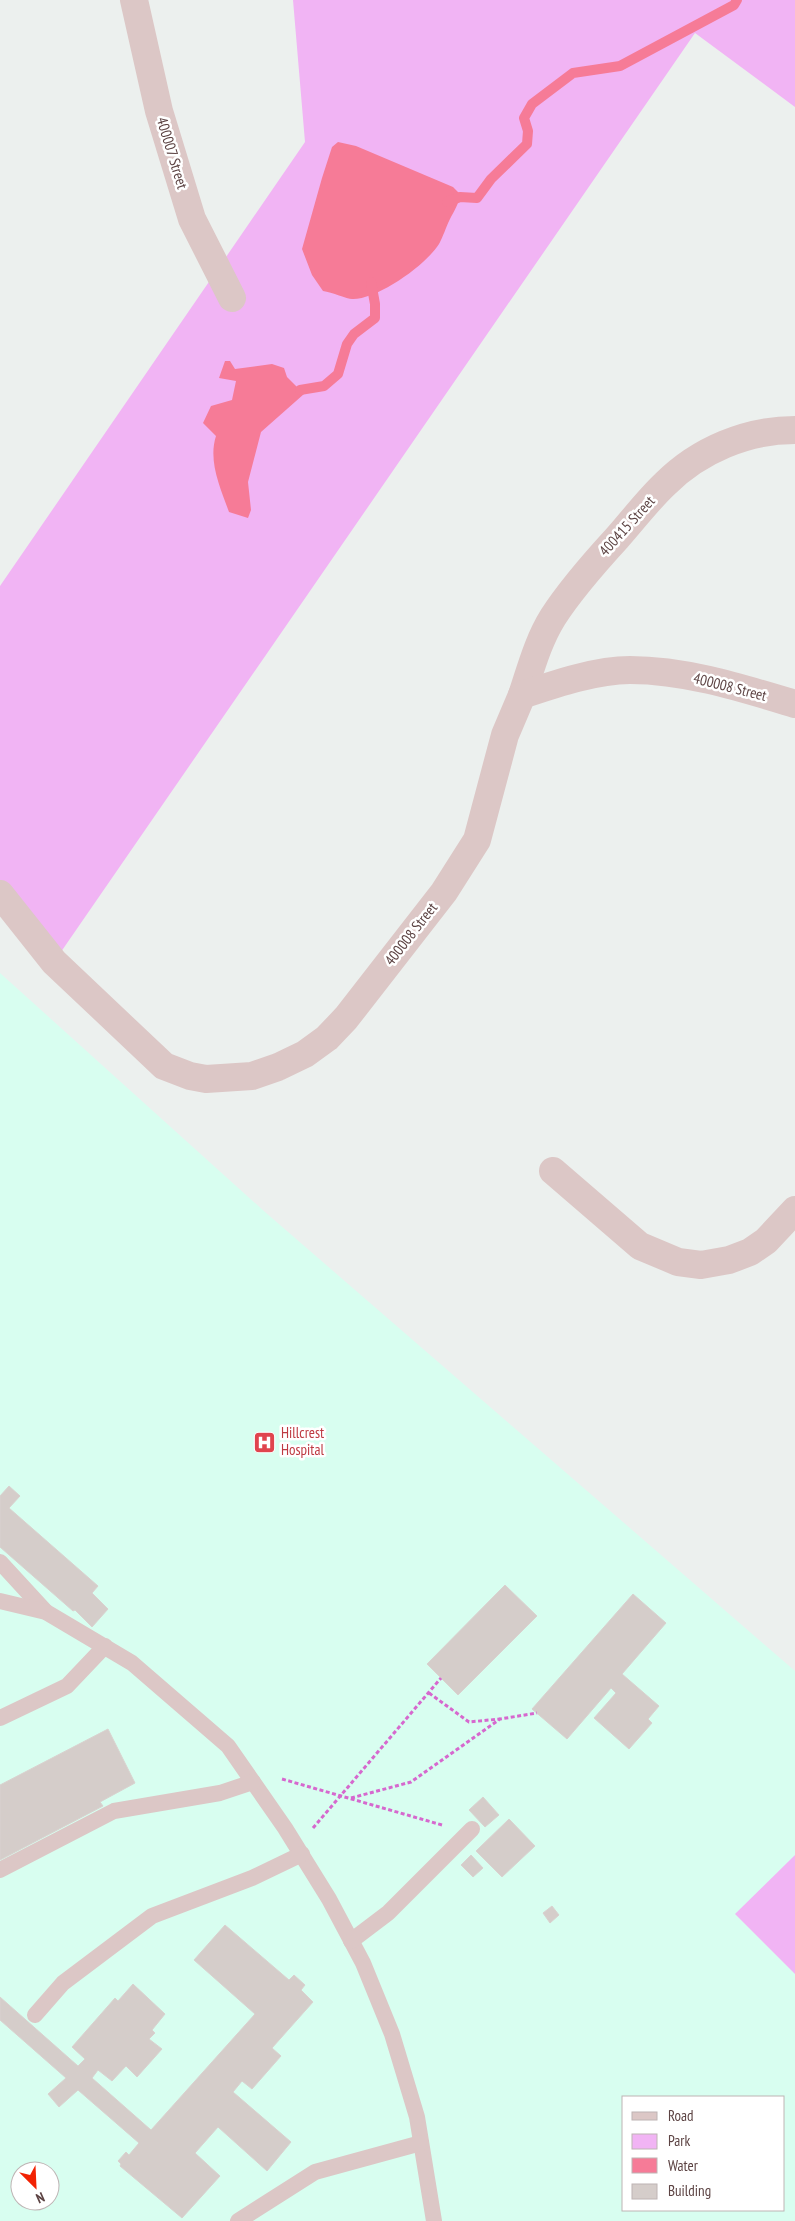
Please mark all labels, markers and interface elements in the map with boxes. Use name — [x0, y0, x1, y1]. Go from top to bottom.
street label: 400007 Street — [153, 115, 192, 191]
street label: 400415 Street — [595, 492, 659, 560]
street label: 400008 Street — [692, 668, 769, 705]
street label: 400008 Street — [380, 898, 441, 969]
place label: Hillcrest Hospital — [281, 1423, 324, 1459]
hospital icon: Hillcrest Hospital — [253, 1430, 277, 1454]
legend — [622, 2096, 785, 2211]
text: Road — [668, 2106, 694, 2125]
text: Park — [668, 2131, 690, 2150]
text: Water — [668, 2156, 699, 2175]
north arrow — [10, 2161, 60, 2211]
text: Building — [668, 2181, 711, 2200]
text: N — [33, 2188, 47, 2208]

